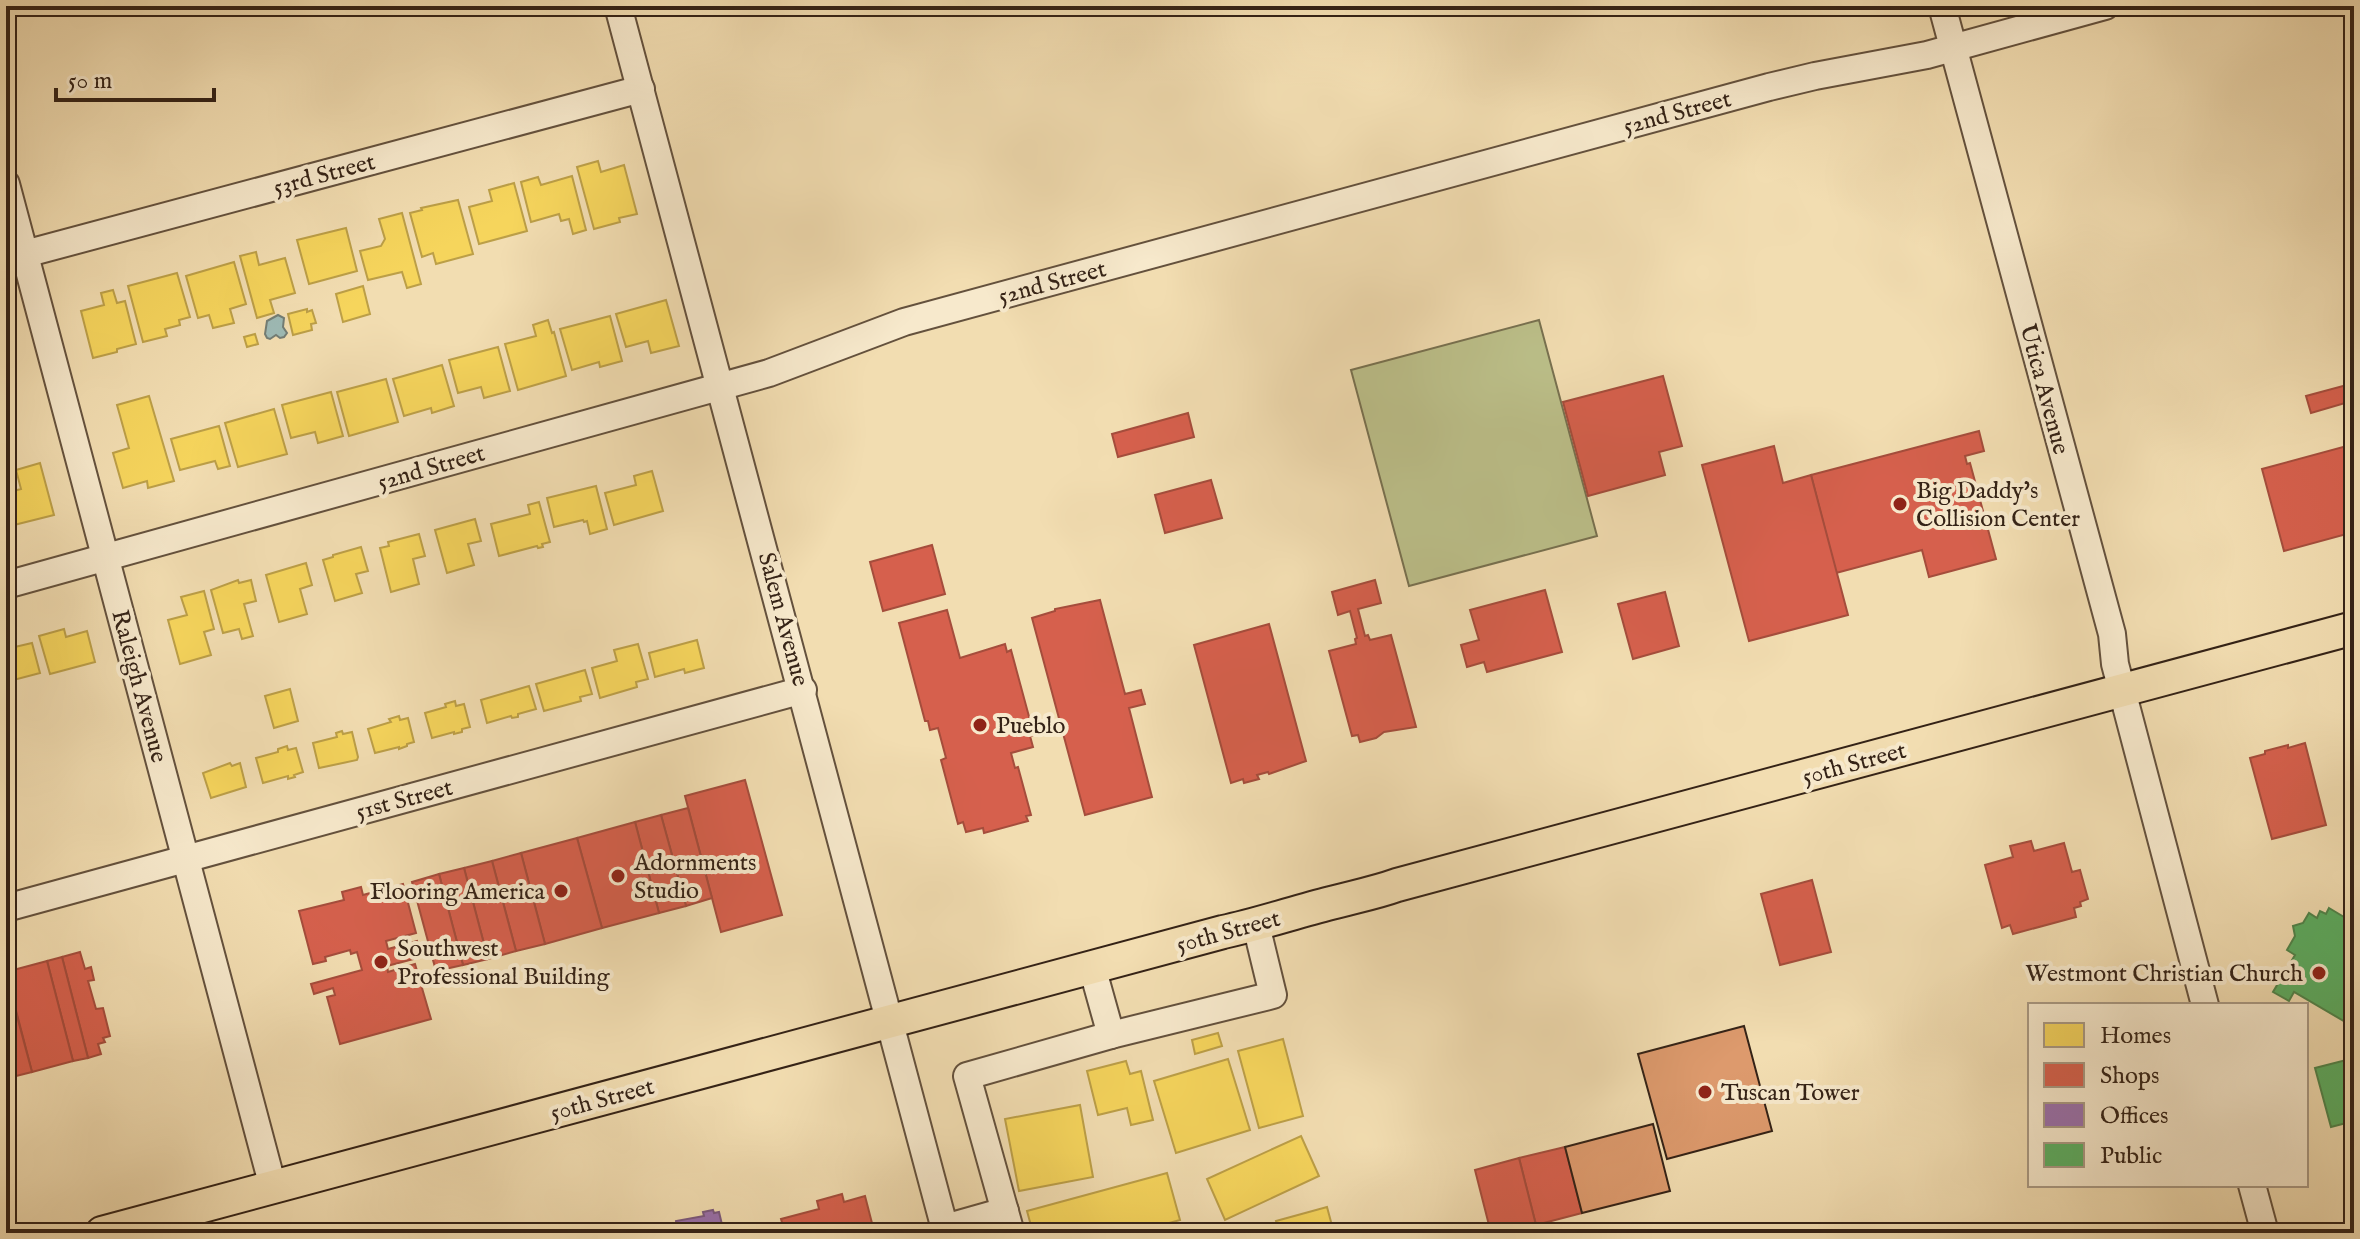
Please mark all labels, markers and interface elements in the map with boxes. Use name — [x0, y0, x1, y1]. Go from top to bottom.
scale bar — [56, 52, 214, 102]
text: 50 m — [68, 66, 112, 97]
street label: 52nd Street — [1620, 84, 1735, 143]
street label: 53rd Street — [270, 147, 379, 204]
street label: 52nd Street — [995, 254, 1110, 313]
street label: Utica Avenue — [2011, 321, 2076, 458]
street label: 52nd Street — [374, 438, 489, 499]
place label: Big Daddy's Collision Center — [1916, 476, 2080, 535]
marker: Big Daddy's Collision Center — [1891, 495, 1909, 513]
street label: Salem Avenue — [750, 549, 815, 690]
street label: Raleigh Avenue — [103, 607, 174, 766]
place label: Pueblo — [996, 711, 1065, 742]
marker: Pueblo — [971, 716, 989, 734]
street label: 50th Street — [1799, 736, 1910, 793]
street label: 51st Street — [352, 773, 456, 828]
place label: Adornments Studio — [633, 848, 756, 907]
marker: Adornments Studio — [609, 867, 627, 885]
place label: Flooring America — [370, 877, 546, 908]
marker: Flooring America — [552, 882, 570, 900]
street label: 50th Street — [1173, 904, 1284, 961]
place label: Southwest Professional Building — [397, 934, 610, 993]
marker: Southwest Professional Building — [372, 953, 390, 971]
place label: Westmont Christian Church — [2025, 959, 2303, 990]
marker: Westmont Christian Church — [2310, 964, 2328, 982]
legend — [2028, 1003, 2308, 1187]
text: Homes — [2100, 1021, 2171, 1052]
text: Shops — [2100, 1061, 2159, 1092]
street label: 50th Street — [547, 1072, 658, 1129]
place label: Tuscan Tower — [1721, 1078, 1860, 1109]
marker: Tuscan Tower — [1696, 1083, 1714, 1101]
text: Offices — [2100, 1101, 2168, 1132]
text: Public — [2100, 1141, 2162, 1172]

